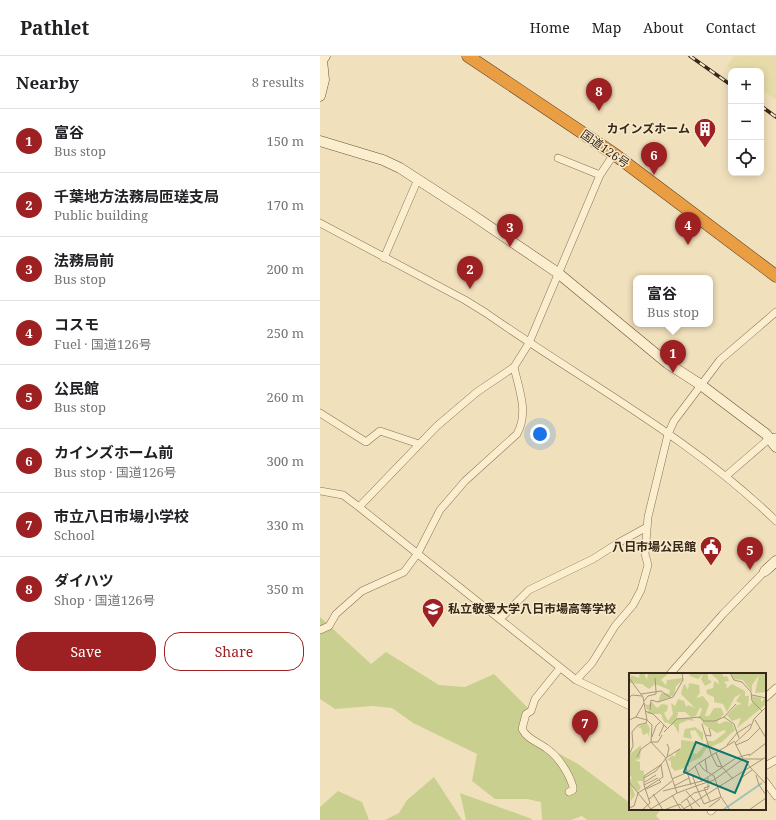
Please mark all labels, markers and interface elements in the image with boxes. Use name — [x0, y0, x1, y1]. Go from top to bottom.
text: Pathlet — [20, 15, 89, 41]
text: Home — [530, 18, 570, 37]
text: Map — [592, 18, 621, 37]
text: About — [643, 18, 684, 37]
text: Contact — [706, 18, 756, 37]
map controls — [728, 68, 764, 176]
button: + — [728, 68, 764, 104]
text: Nearby — [16, 71, 79, 94]
text: 8 results — [252, 73, 304, 91]
pin: 8 — [586, 78, 612, 111]
button: − — [728, 104, 764, 140]
building icon: カインズホーム — [692, 116, 718, 149]
place label: カインズホーム — [607, 120, 690, 137]
text: 富谷 — [54, 122, 84, 142]
street label: 国道126号 — [577, 126, 633, 172]
text: 1 — [25, 132, 33, 150]
text: 150 m — [267, 132, 304, 150]
button: locate — [728, 140, 764, 176]
text: Bus stop — [54, 142, 106, 160]
pin: 6 — [641, 142, 667, 175]
text: 千葉地方法務局匝瑳支局 — [54, 186, 219, 206]
text: 2 — [25, 196, 33, 214]
text: 170 m — [267, 196, 304, 214]
text: Public building — [54, 206, 148, 224]
pin: 4 — [675, 212, 701, 245]
pin: 3 — [497, 214, 523, 247]
text: 法務局前 — [54, 250, 114, 270]
pin: 2 — [457, 256, 483, 289]
text: 3 — [25, 260, 33, 278]
text: 200 m — [267, 260, 304, 278]
text: Bus stop — [54, 270, 106, 288]
popup — [633, 275, 713, 327]
text: 富谷 — [647, 283, 677, 303]
text: Bus stop — [647, 303, 699, 321]
text: コスモ — [54, 314, 99, 334]
text: 4 — [25, 324, 33, 342]
text: 250 m — [267, 324, 304, 342]
text: Fuel · 国道126号 — [54, 335, 152, 353]
pin: 1 — [660, 340, 686, 373]
text: 公民館 — [54, 378, 99, 398]
text: 5 — [25, 388, 33, 406]
text: 260 m — [267, 388, 304, 406]
text: Bus stop — [54, 398, 106, 416]
your location — [530, 424, 550, 444]
text: カインズホーム前 — [54, 442, 173, 462]
text: 6 — [25, 452, 33, 470]
text: 300 m — [267, 452, 304, 470]
text: Bus stop · 国道126号 — [54, 463, 177, 481]
text: 市立八日市場小学校 — [54, 506, 189, 526]
text: 7 — [25, 516, 33, 534]
text: 330 m — [267, 516, 304, 534]
text: School — [54, 526, 95, 544]
public building icon: 八日市場公民館 — [698, 534, 724, 567]
pin: 5 — [737, 537, 763, 570]
place label: 八日市場公民館 — [612, 538, 696, 555]
text: ダイハツ — [54, 570, 114, 590]
text: 8 — [25, 580, 33, 598]
text: 350 m — [267, 580, 304, 598]
text: Shop · 国道126号 — [54, 591, 156, 609]
school or university icon: 私立敬愛大学八日市場高等学校 — [420, 596, 446, 629]
place label: 私立敬愛大学八日市場高等学校 — [448, 600, 616, 617]
button: Save — [16, 632, 156, 671]
button: Share — [164, 632, 304, 671]
inset map — [629, 673, 766, 810]
pin: 7 — [572, 710, 598, 743]

